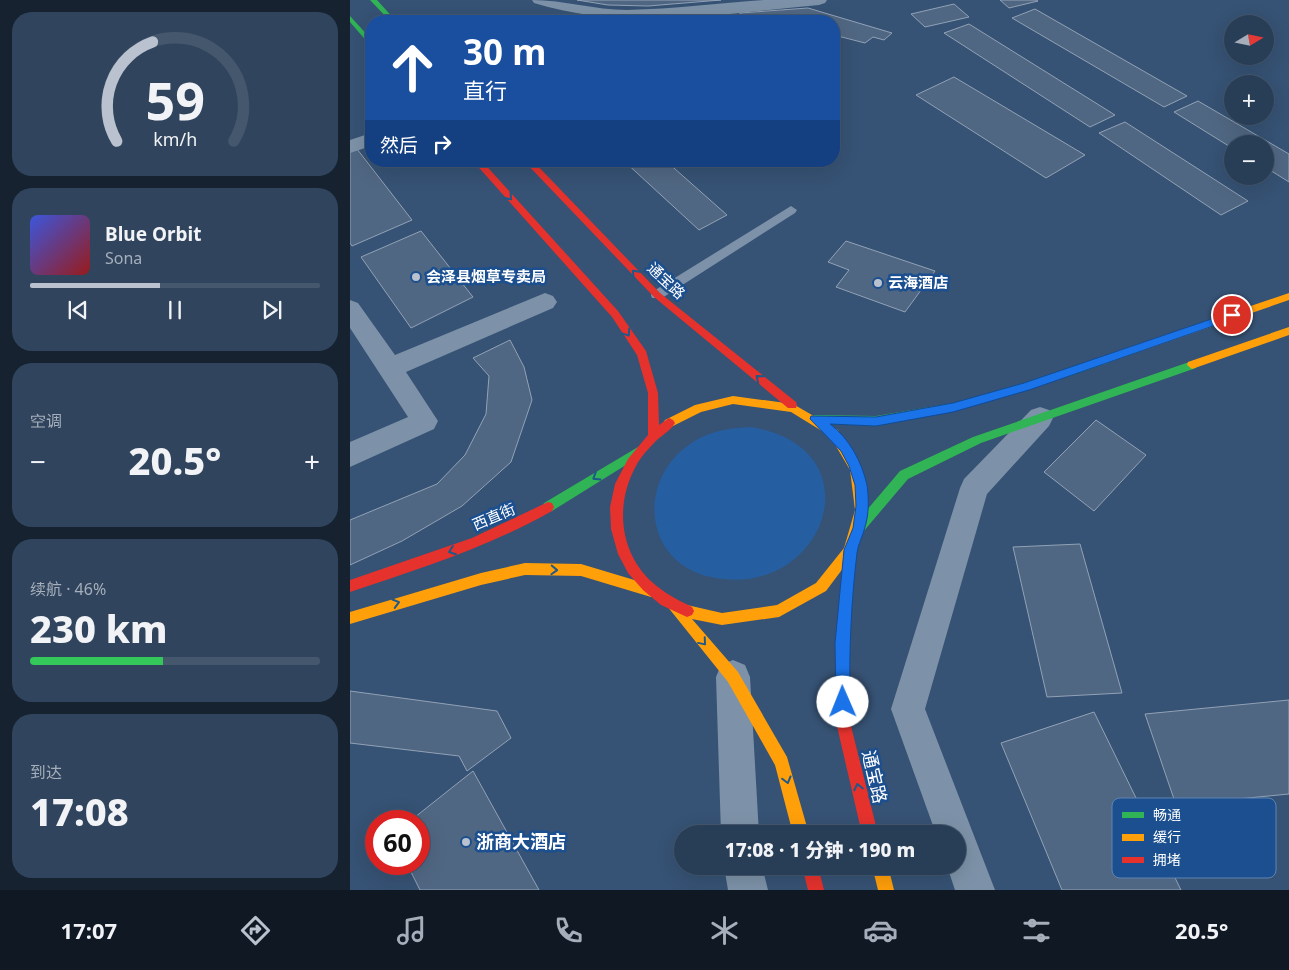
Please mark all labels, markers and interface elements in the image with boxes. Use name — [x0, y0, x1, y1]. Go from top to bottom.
north arrow — [1224, 15, 1274, 65]
map controls — [1224, 15, 1274, 185]
text: 30 m — [463, 28, 546, 75]
icon: ahead — [380, 35, 445, 100]
text: 59 — [145, 64, 205, 135]
text: 直行 — [463, 75, 507, 105]
button: + — [1224, 75, 1274, 125]
text: km/h — [153, 127, 197, 151]
icon: right — [428, 130, 456, 158]
text: 然后 — [380, 132, 418, 158]
button: − — [1224, 135, 1274, 185]
one-way arrow — [503, 192, 512, 201]
text: Blue Orbit — [105, 221, 201, 247]
text: Sona — [105, 247, 142, 269]
street label: 通宝路 — [643, 258, 690, 303]
place label: 会泽县烟草专卖局 — [426, 266, 546, 286]
one-way arrow — [632, 270, 641, 279]
marker: 会泽县烟草专卖局 — [410, 271, 422, 283]
place label: 云海酒店 — [888, 272, 948, 292]
marker: 云海酒店 — [872, 277, 884, 289]
pin — [1211, 294, 1253, 336]
icon: previous — [64, 296, 92, 324]
icon: pause — [161, 296, 189, 324]
icon: next — [258, 296, 286, 324]
icon: arrive — [1218, 301, 1246, 329]
one-way arrow — [621, 327, 630, 337]
one-way arrow — [756, 374, 765, 383]
text: 空调 — [30, 410, 62, 432]
text: 20.5° — [129, 434, 221, 486]
text: − — [30, 442, 46, 480]
text: + — [304, 442, 320, 480]
one-way arrow — [593, 471, 602, 481]
street label: 西直街 — [469, 498, 518, 534]
one-way arrow — [448, 545, 457, 555]
one-way arrow — [551, 564, 559, 575]
text: 续航 · 46% — [30, 578, 106, 600]
one-way arrow — [392, 598, 401, 609]
text: 230 km — [30, 602, 168, 654]
one-way arrow — [697, 636, 706, 645]
position arrow — [816, 675, 868, 727]
street label: 通宝路 — [857, 748, 893, 806]
text: 到达 — [30, 761, 62, 783]
one-way arrow — [781, 775, 792, 784]
one-way arrow — [853, 782, 864, 791]
text: 17:08 — [30, 785, 129, 837]
legend — [1112, 798, 1276, 878]
text: 畅通 — [1153, 805, 1181, 824]
speed limit sign: 60 — [365, 810, 430, 875]
text: 缓行 — [1153, 827, 1181, 846]
place label: 浙商大酒店 — [476, 829, 566, 853]
marker: 浙商大酒店 — [460, 836, 472, 848]
text: 17:08 · 1 分钟 · 190 m — [725, 837, 915, 863]
text: 拥堵 — [1153, 850, 1181, 869]
icon: directions — [238, 913, 273, 948]
icon: music — [394, 913, 429, 948]
icon: phone — [551, 913, 586, 948]
icon: climate — [707, 913, 742, 948]
icon: car — [863, 913, 898, 948]
icon: filters — [1019, 913, 1054, 948]
text: 17:07 — [61, 915, 117, 945]
text: 20.5° — [1175, 915, 1228, 945]

